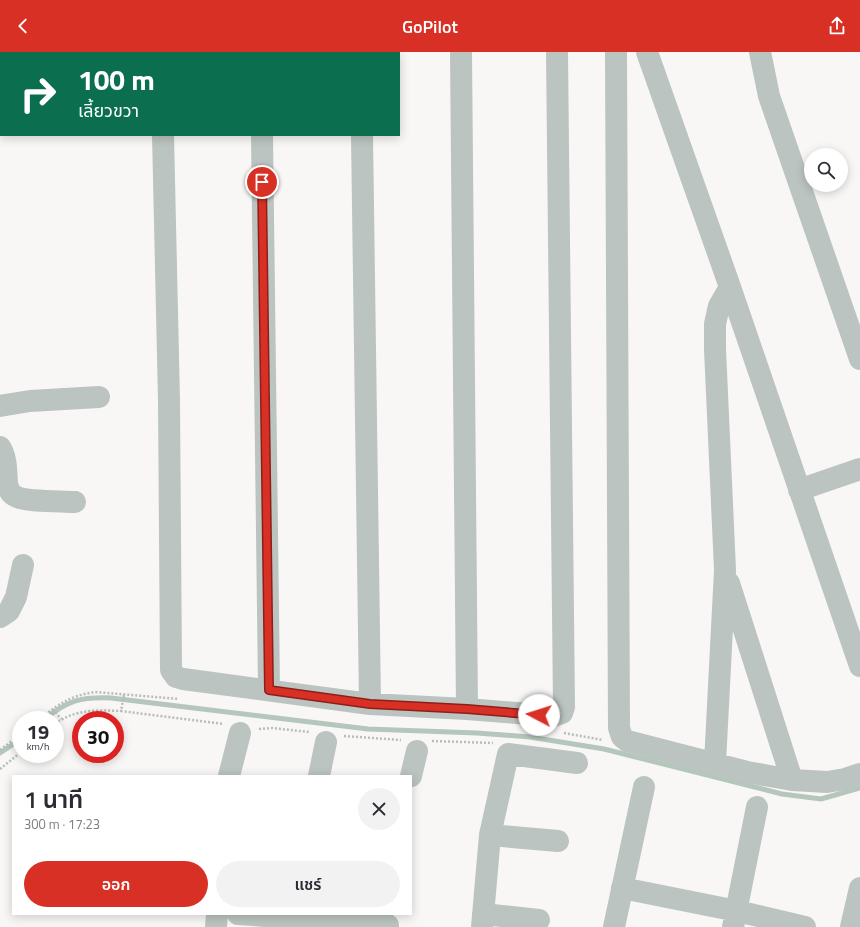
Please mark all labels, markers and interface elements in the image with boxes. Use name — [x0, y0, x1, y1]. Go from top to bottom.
text: GoPilot — [402, 13, 458, 40]
icon: back — [12, 15, 34, 37]
icon: share — [826, 15, 848, 37]
text: 100 m — [78, 58, 155, 101]
icon: right — [12, 68, 64, 120]
text: เลี้ยวขวา — [78, 97, 139, 124]
map controls — [804, 148, 848, 192]
button: search — [804, 148, 848, 192]
pin — [245, 165, 279, 199]
icon: arrive — [251, 171, 273, 193]
position arrow — [518, 694, 560, 736]
speed limit sign: 30 — [72, 711, 124, 763]
text: 19 — [27, 716, 49, 747]
text: km/h — [27, 739, 49, 754]
text: 1 นาที — [24, 781, 83, 817]
button: close — [358, 788, 400, 830]
text: 300 m · 17:23 — [24, 814, 100, 834]
button: ออก — [24, 861, 208, 907]
button: แชร์ — [216, 861, 400, 907]

